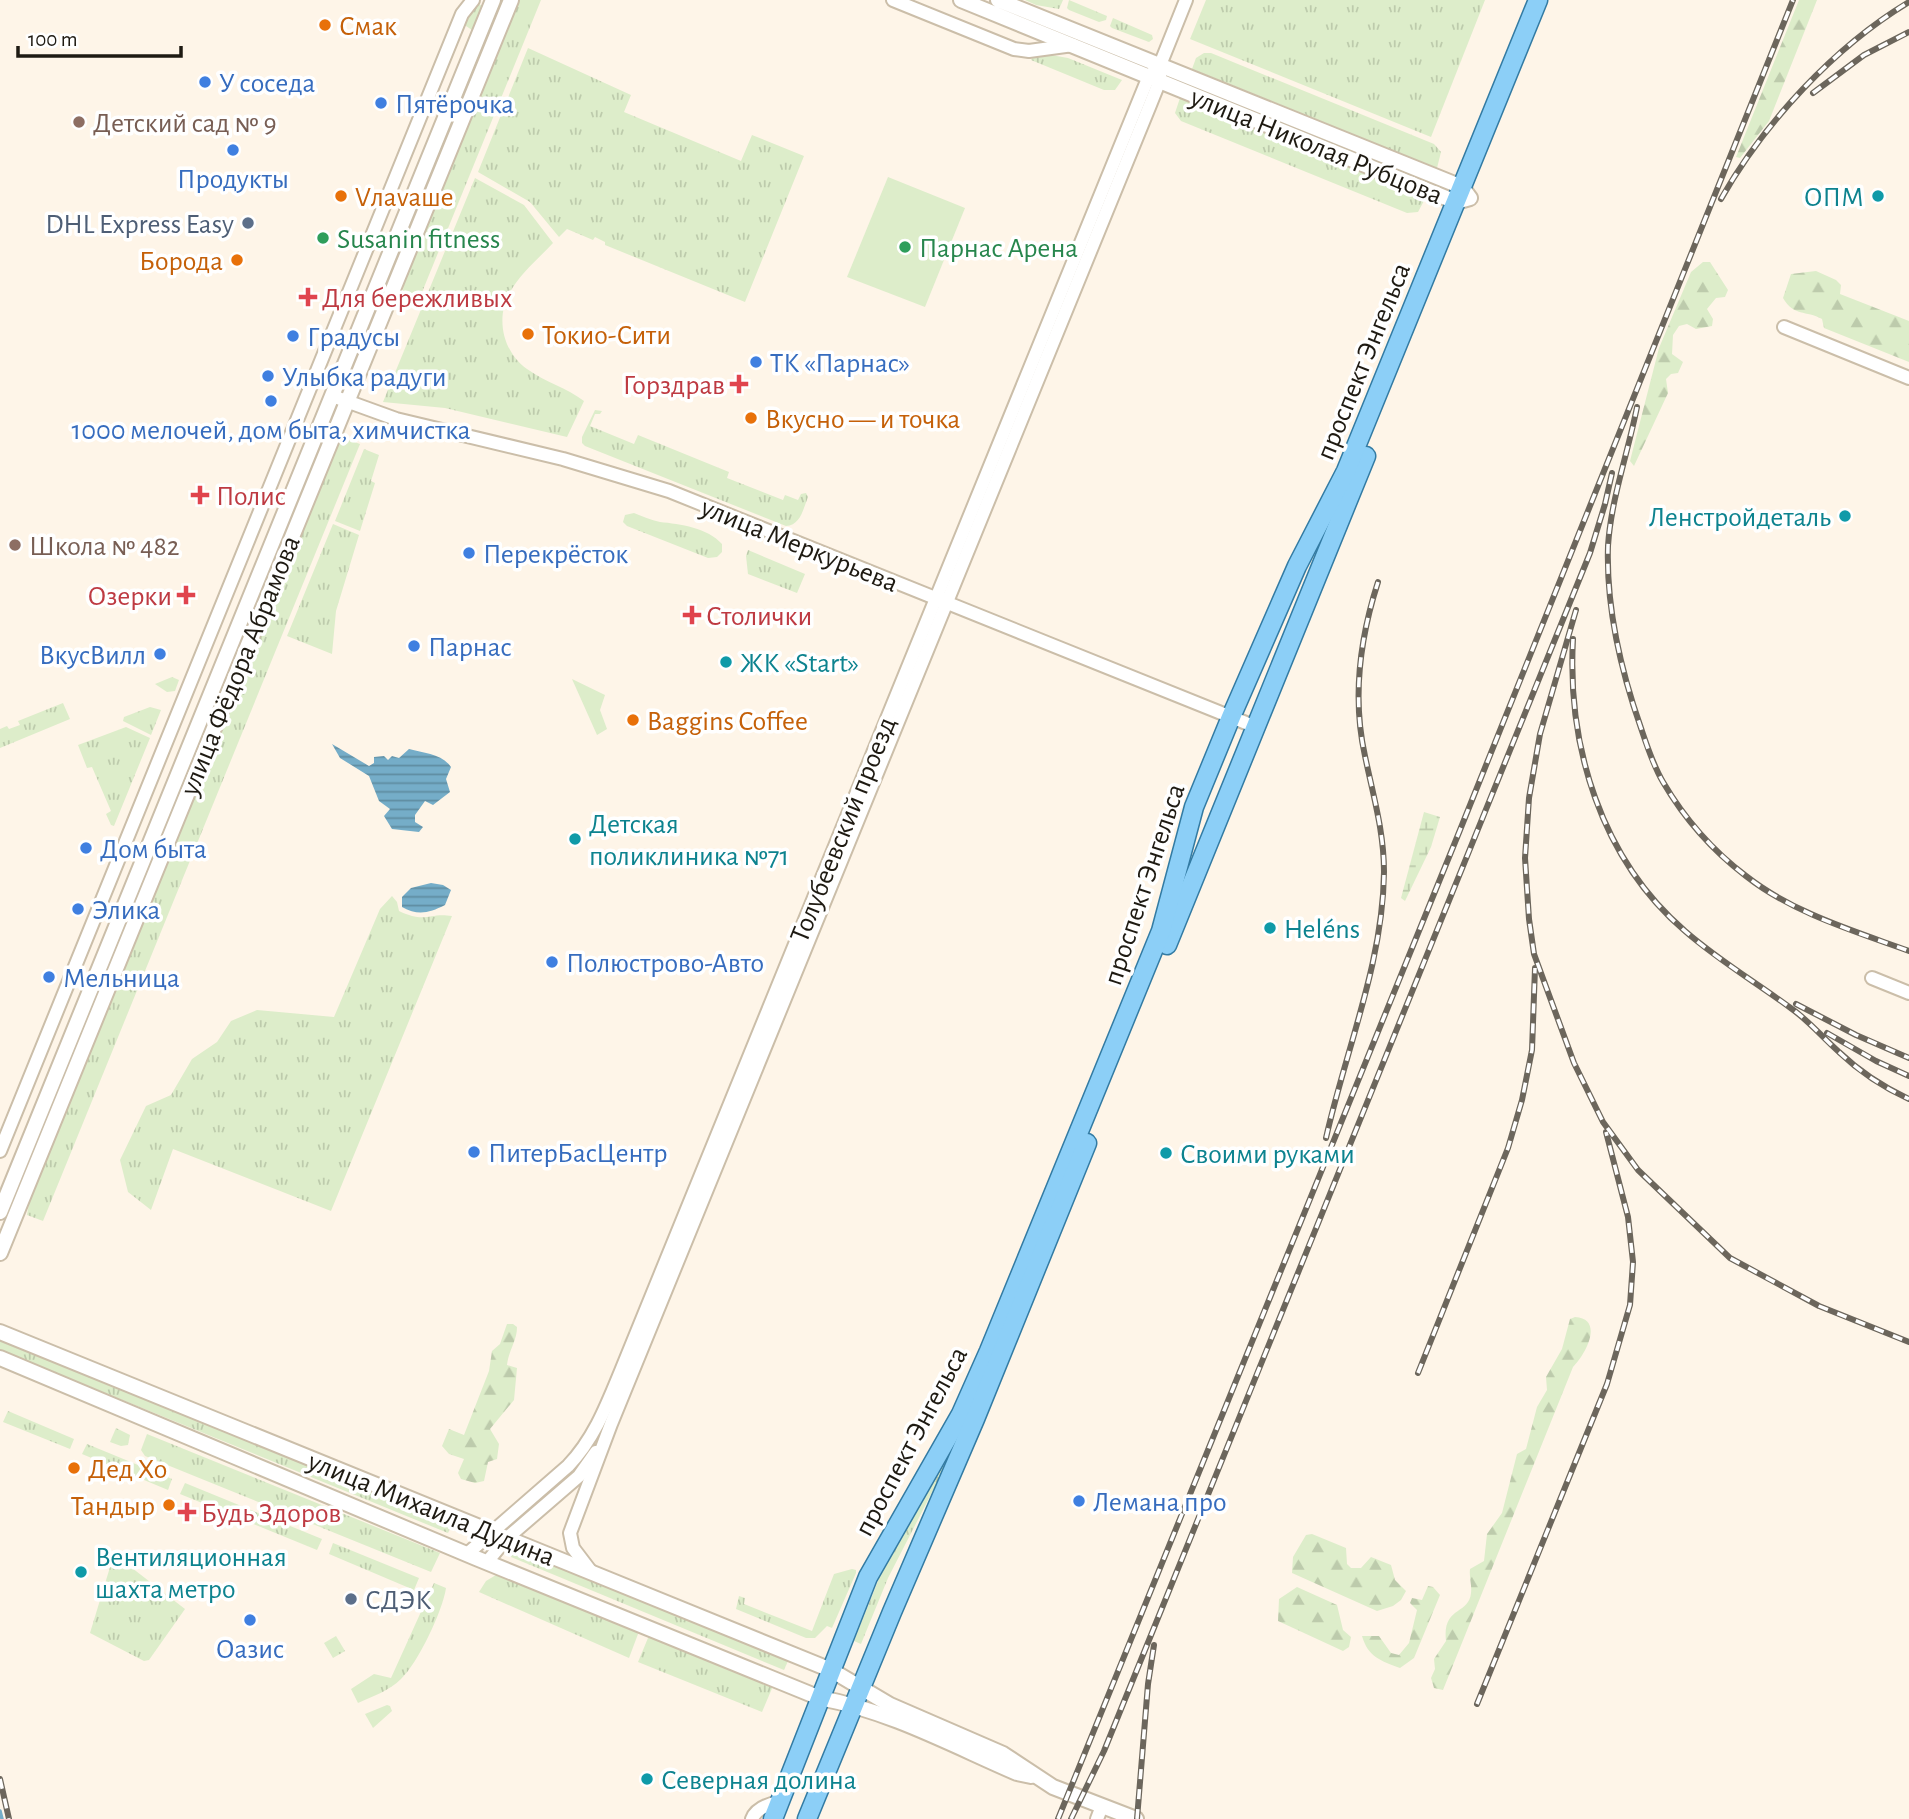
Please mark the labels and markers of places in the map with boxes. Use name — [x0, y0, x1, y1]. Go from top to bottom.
place label: Смак — [339, 13, 397, 41]
marker: Смак — [317, 17, 333, 33]
place label: У соседа — [219, 70, 316, 98]
marker: У соседа — [197, 74, 213, 90]
place label: Пятёрочка — [395, 91, 514, 119]
marker: Пятёрочка — [373, 95, 389, 111]
place label: Детский сад № 9 — [93, 110, 277, 138]
marker: Детский сад № 9 — [71, 114, 87, 130]
marker: Продукты — [225, 142, 241, 158]
place label: Продукты — [177, 166, 289, 194]
place label: Vлаvаше — [355, 184, 454, 212]
place label: ОПМ — [1804, 184, 1864, 212]
marker: Vлаvаше — [333, 188, 349, 204]
marker: ОПМ — [1870, 188, 1886, 204]
place label: DHL Express Easy — [45, 211, 234, 239]
marker: DHL Express Easy — [240, 215, 256, 231]
place label: Susanin fitness — [337, 226, 500, 254]
marker: Susanin fitness — [315, 230, 331, 246]
place label: Парнас Арена — [919, 235, 1078, 263]
marker: Парнас Арена — [897, 239, 913, 255]
place label: Борода — [139, 248, 223, 276]
marker: Борода — [229, 252, 245, 268]
place label: Для бережливых — [322, 285, 512, 313]
marker: Для бережливых — [300, 289, 316, 305]
place label: Токио-Сити — [542, 322, 671, 350]
place label: Градусы — [307, 324, 400, 352]
marker: Токио-Сити — [520, 326, 536, 342]
marker: Градусы — [285, 328, 301, 344]
place label: ТК «Парнас» — [770, 350, 910, 378]
marker: ТК «Парнас» — [748, 354, 764, 370]
place label: Улыбка радуги — [282, 364, 447, 392]
marker: Улыбка радуги — [260, 368, 276, 384]
place label: Горздрав — [623, 372, 725, 400]
marker: Горздрав — [731, 376, 747, 392]
marker: 1000 мелочей, дом быта, химчистка — [263, 393, 279, 409]
place label: Вкусно — и точка — [765, 406, 961, 434]
marker: Вкусно — и точка — [743, 410, 759, 426]
place label: 1000 мелочей, дом быта, химчистка — [72, 417, 471, 445]
place label: Полис — [216, 483, 286, 511]
marker: Полис — [190, 485, 210, 505]
place label: Ленстройдеталь — [1649, 504, 1831, 532]
marker: Ленстройдеталь — [1837, 508, 1853, 524]
place label: Школа № 482 — [29, 533, 180, 561]
marker: Школа № 482 — [7, 537, 23, 553]
place label: Перекрёсток — [483, 541, 628, 569]
marker: Перекрёсток — [461, 545, 477, 561]
place label: Озерки — [87, 583, 172, 611]
marker: Озерки — [178, 587, 194, 603]
place label: Столички — [706, 603, 812, 631]
marker: Столички — [684, 607, 700, 623]
place label: Парнас — [428, 634, 512, 662]
marker: Парнас — [406, 638, 422, 654]
place label: ВкусВилл — [39, 642, 146, 670]
marker: ВкусВилл — [152, 646, 168, 662]
place label: ЖК «Start» — [740, 650, 859, 678]
marker: ЖК «Start» — [718, 654, 734, 670]
place label: Baggins Coffee — [647, 708, 808, 736]
marker: Baggins Coffee — [625, 712, 641, 728]
place label: Детская поликлиника №71 — [589, 811, 789, 871]
marker: Детская поликлиника №71 — [567, 831, 583, 847]
place label: Дом быта — [100, 836, 207, 864]
marker: Дом быта — [78, 840, 94, 856]
place label: Элика — [92, 897, 160, 925]
marker: Элика — [70, 901, 86, 917]
place label: Heléns — [1284, 916, 1360, 944]
marker: Heléns — [1262, 920, 1278, 936]
place label: Полюстрово-Авто — [566, 950, 764, 978]
marker: Полюстрово-Авто — [544, 954, 560, 970]
place label: Мельница — [63, 965, 180, 993]
marker: Мельница — [41, 969, 57, 985]
place label: ПитерБасЦентр — [488, 1140, 668, 1168]
place label: Своими руками — [1180, 1141, 1355, 1169]
marker: ПитерБасЦентр — [466, 1144, 482, 1160]
marker: Своими руками — [1158, 1145, 1174, 1161]
place label: Дед Хо — [88, 1456, 167, 1484]
marker: Дед Хо — [66, 1460, 82, 1476]
place label: Лемана про — [1093, 1489, 1227, 1517]
place label: Тандыр — [71, 1493, 155, 1521]
marker: Лемана про — [1071, 1493, 1087, 1509]
marker: Тандыр — [161, 1497, 177, 1513]
place label: Будь Здоров — [201, 1500, 341, 1528]
marker: Будь Здоров — [179, 1504, 195, 1520]
place label: Вентиляционная шахта метро — [95, 1544, 287, 1604]
marker: Вентиляционная шахта метро — [73, 1564, 89, 1580]
place label: СДЭК — [365, 1587, 432, 1615]
marker: СДЭК — [343, 1591, 359, 1607]
marker: Оазис — [242, 1612, 258, 1628]
place label: Оазис — [216, 1636, 284, 1664]
place label: Северная долина — [661, 1767, 857, 1795]
marker: Северная долина — [639, 1771, 655, 1787]

